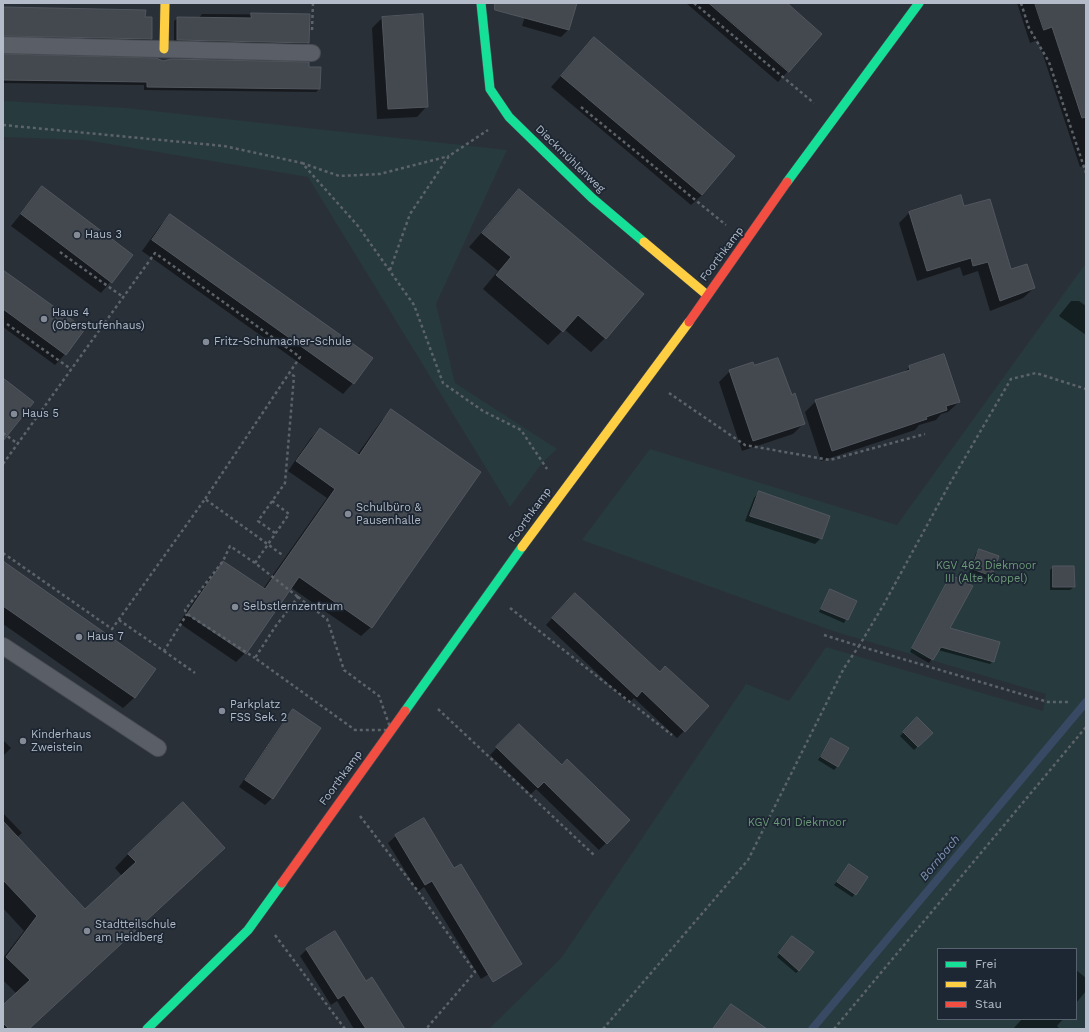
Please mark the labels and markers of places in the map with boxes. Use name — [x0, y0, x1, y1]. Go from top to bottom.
place label: Haus 3 — [85, 228, 122, 242]
marker: Haus 3 — [72, 230, 82, 240]
place label: Haus 4 (Oberstufenhaus) — [52, 306, 145, 332]
marker: Haus 4 (Oberstufenhaus) — [39, 314, 49, 324]
place label: Fritz-Schumacher-Schule — [214, 335, 351, 349]
marker: Fritz-Schumacher-Schule — [201, 337, 211, 347]
place label: Haus 5 — [22, 407, 59, 421]
marker: Haus 5 — [9, 409, 19, 419]
place label: Schulbüro & Pausenhalle — [356, 501, 421, 527]
marker: Schulbüro & Pausenhalle — [343, 509, 353, 519]
place label: Selbstlernzentrum — [243, 600, 343, 614]
marker: Selbstlernzentrum — [230, 602, 240, 612]
place label: Haus 7 — [87, 630, 124, 644]
marker: Haus 7 — [74, 632, 84, 642]
place label: Parkplatz FSS Sek. 2 — [230, 698, 287, 724]
marker: Parkplatz FSS Sek. 2 — [217, 706, 227, 716]
place label: Kinderhaus Zweistein — [31, 728, 91, 754]
marker: Kinderhaus Zweistein — [18, 736, 28, 746]
place label: Stadtteilschule am Heidberg — [95, 918, 176, 944]
marker: Stadtteilschule am Heidberg — [82, 926, 92, 936]

